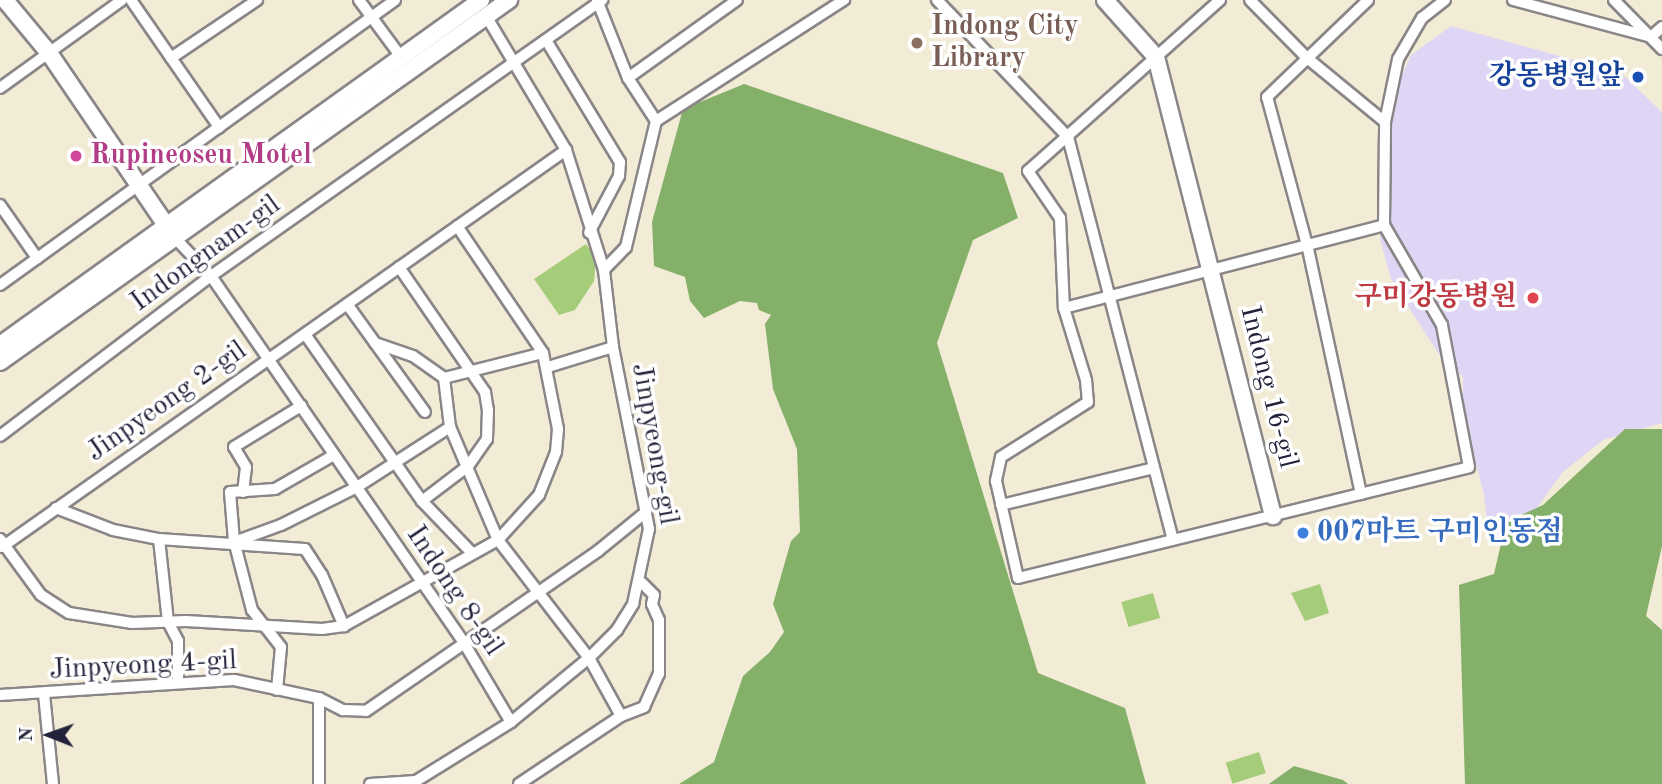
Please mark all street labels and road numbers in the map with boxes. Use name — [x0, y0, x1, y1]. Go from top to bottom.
street label: Indongnam-gil — [125, 188, 287, 320]
street label: Indong 16-gil — [1232, 302, 1304, 472]
street label: Jinpyeong 2-gil — [81, 334, 253, 470]
street label: Jinpyeong-gil — [623, 361, 685, 527]
street label: Indong 8-gil — [398, 520, 510, 662]
street label: Jinpyeong 4-gil — [49, 644, 237, 688]

